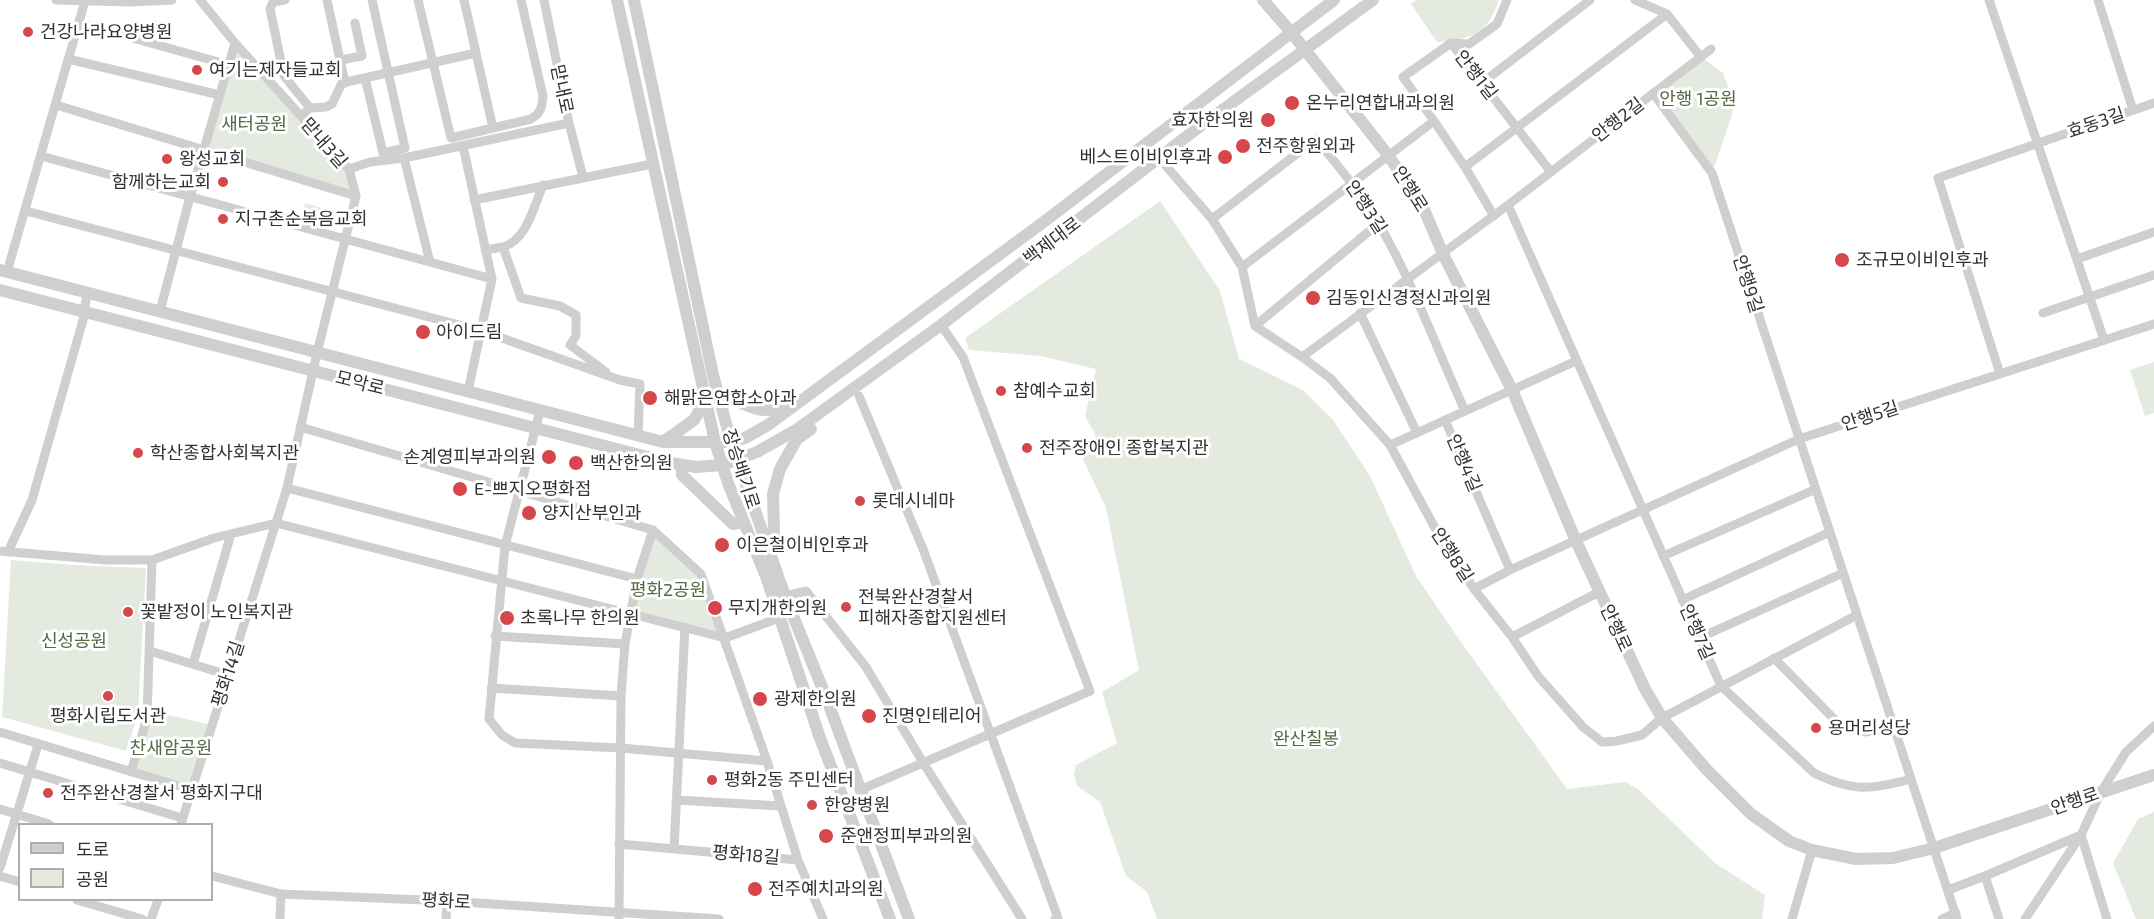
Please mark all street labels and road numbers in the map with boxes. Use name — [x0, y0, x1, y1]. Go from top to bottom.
street label: 안행1길 — [1450, 46, 1502, 104]
street label: 맏내로 — [546, 62, 578, 116]
street label: 안행2길 — [1588, 93, 1648, 147]
street label: 효동3길 — [2064, 103, 2128, 143]
street label: 맏내3길 — [296, 113, 352, 173]
street label: 안행로 — [1388, 162, 1432, 216]
street label: 안행3길 — [1341, 176, 1391, 238]
street label: 백제대로 — [1019, 212, 1085, 270]
street label: 안행9길 — [1728, 252, 1768, 316]
street label: 모악로 — [333, 367, 387, 399]
street label: 안행5길 — [1838, 397, 1902, 435]
street label: 장승배기로 — [718, 426, 764, 512]
street label: 안행4길 — [1442, 431, 1486, 495]
street label: 안행8길 — [1426, 524, 1478, 586]
street label: 안행로 — [1596, 601, 1636, 655]
street label: 안행7길 — [1675, 601, 1719, 663]
street label: 평화14길 — [207, 638, 249, 710]
street label: 안행로 — [2048, 783, 2102, 819]
street label: 평화18길 — [711, 841, 781, 869]
street label: 평화로 — [421, 889, 471, 913]

